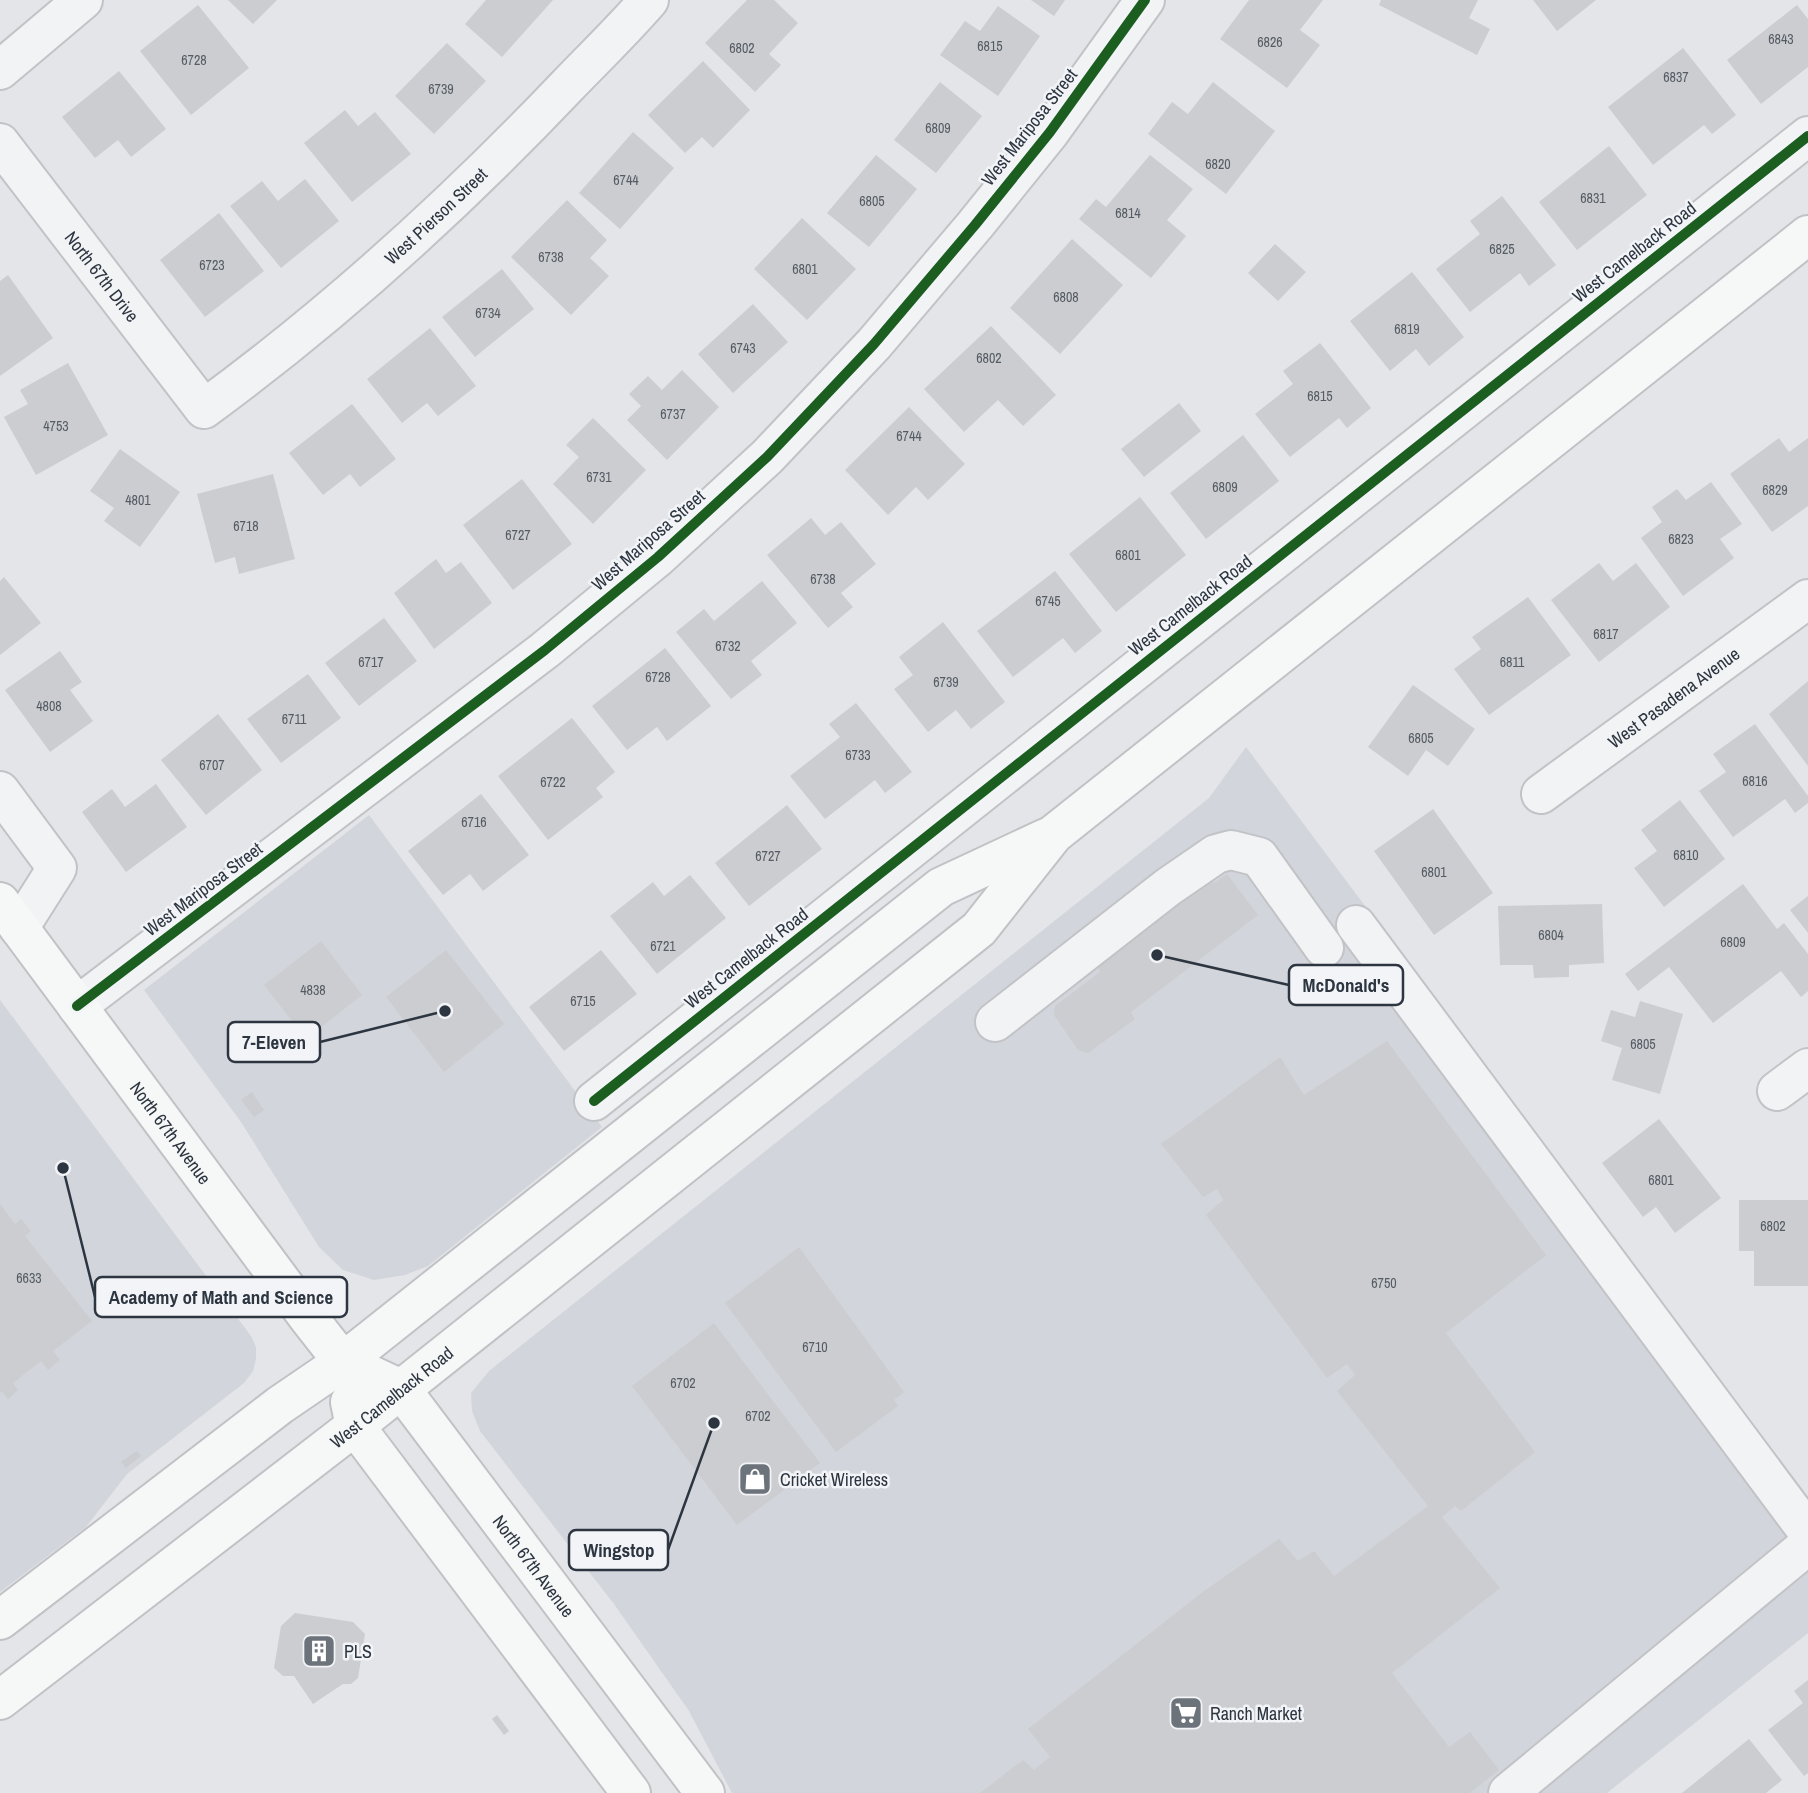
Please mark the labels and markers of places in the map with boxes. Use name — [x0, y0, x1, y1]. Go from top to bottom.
callout: McDonald's — [1289, 965, 1403, 1005]
callout: 7-Eleven — [228, 1022, 320, 1062]
callout: Academy of Math and Science — [95, 1277, 347, 1317]
shop icon: Cricket Wireless — [736, 1460, 774, 1498]
place label: Cricket Wireless — [780, 1467, 888, 1492]
callout: Wingstop — [569, 1530, 668, 1570]
building icon: PLS — [300, 1632, 338, 1670]
place label: PLS — [344, 1639, 372, 1664]
supermarket icon: Ranch Market — [1167, 1694, 1205, 1732]
place label: Ranch Market — [1210, 1701, 1302, 1726]

